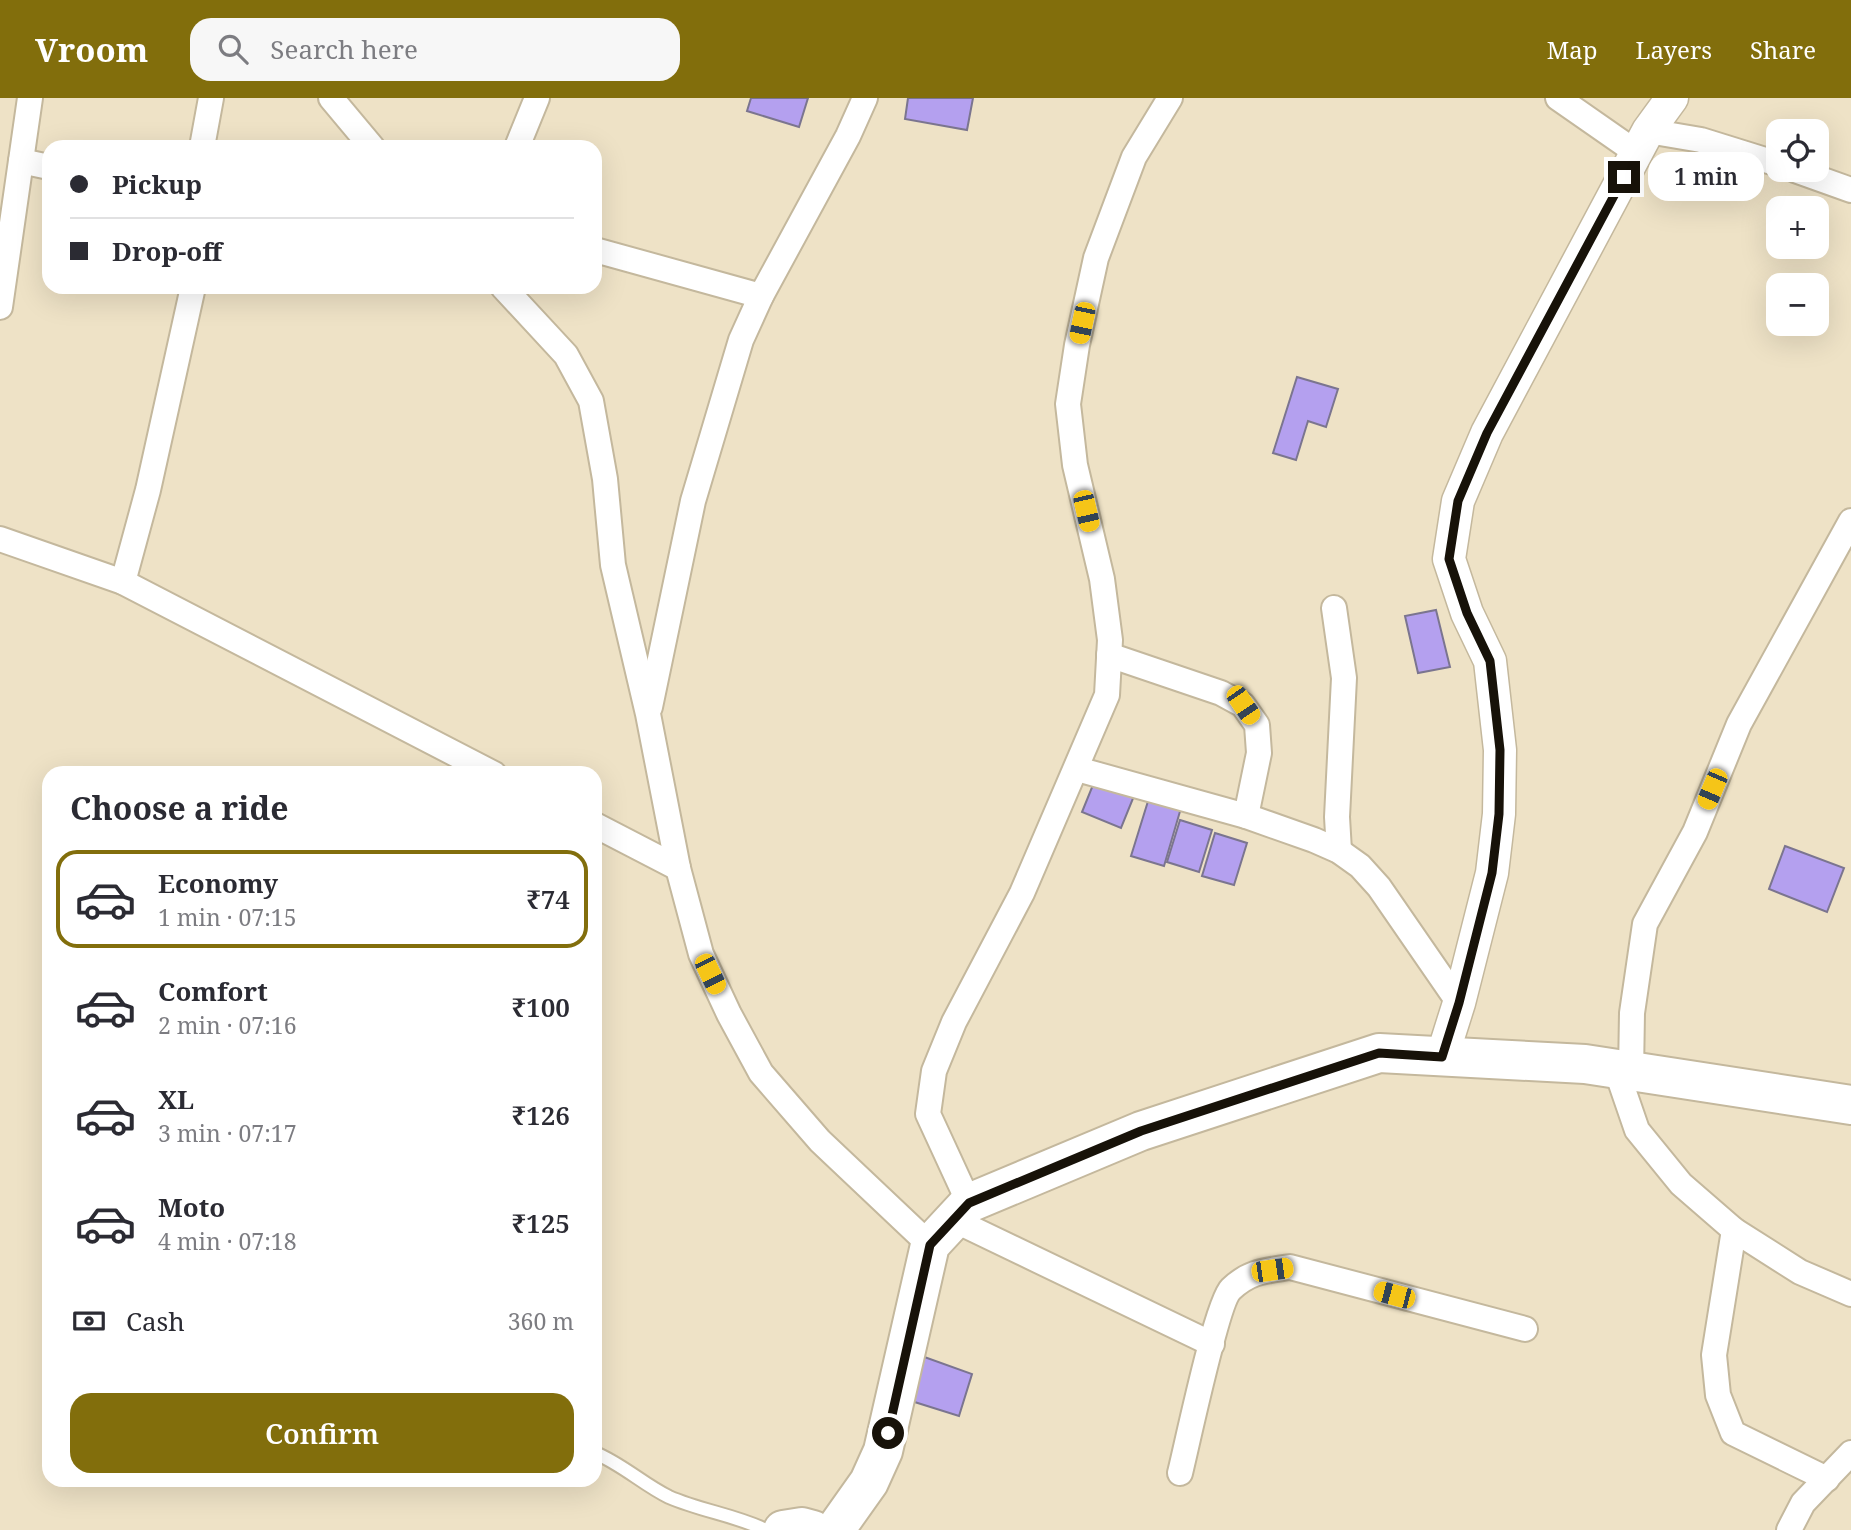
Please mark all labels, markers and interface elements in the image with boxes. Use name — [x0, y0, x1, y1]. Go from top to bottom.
search box — [190, 18, 680, 81]
text: Vroom — [35, 27, 148, 72]
icon: search — [214, 30, 252, 68]
text: Search here — [270, 31, 418, 67]
text: Map — [1547, 33, 1598, 66]
text: Layers — [1636, 33, 1712, 66]
text: Share — [1750, 33, 1816, 66]
map controls — [1766, 119, 1829, 336]
button: locate — [1766, 119, 1829, 182]
callout: 1 min — [1648, 153, 1764, 202]
text: 1 min — [1674, 160, 1738, 192]
route end — [1608, 161, 1640, 193]
text: Pickup — [112, 166, 202, 202]
button: + — [1766, 196, 1829, 259]
text: Drop-off — [112, 233, 222, 269]
button: − — [1766, 273, 1829, 336]
car — [1068, 300, 1097, 346]
car — [1072, 488, 1101, 534]
car — [1223, 682, 1264, 728]
car — [1695, 766, 1730, 812]
text: Choose a ride — [70, 786, 289, 829]
text: Economy — [158, 865, 278, 901]
icon: car — [74, 868, 137, 931]
text: ₹74 — [526, 881, 570, 917]
text: 1 min · 07:15 — [158, 901, 296, 933]
car — [692, 951, 729, 997]
text: Comfort — [158, 973, 268, 1009]
icon: car — [74, 976, 137, 1039]
text: ₹100 — [512, 989, 570, 1025]
text: 2 min · 07:16 — [158, 1009, 296, 1041]
text: XL — [158, 1081, 194, 1117]
icon: car — [74, 1084, 137, 1147]
text: ₹126 — [512, 1097, 570, 1133]
text: 3 min · 07:17 — [158, 1117, 296, 1149]
text: Moto — [158, 1189, 225, 1225]
icon: car — [74, 1192, 137, 1255]
text: ₹125 — [512, 1205, 570, 1241]
text: 4 min · 07:18 — [158, 1225, 296, 1257]
car — [1250, 1257, 1295, 1283]
car — [1371, 1279, 1418, 1311]
icon: cash — [70, 1302, 108, 1340]
text: Cash — [126, 1303, 185, 1339]
text: 360 m — [508, 1305, 574, 1337]
button: Confirm — [70, 1393, 574, 1473]
route start — [872, 1417, 904, 1449]

